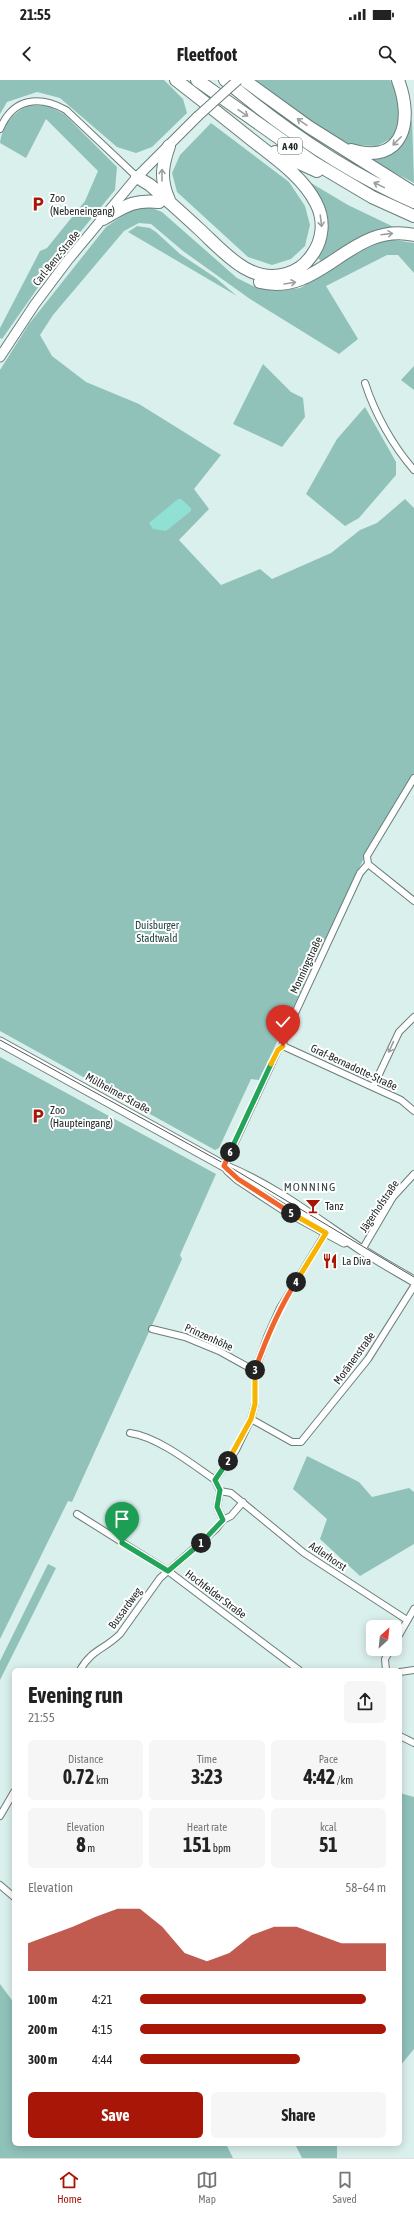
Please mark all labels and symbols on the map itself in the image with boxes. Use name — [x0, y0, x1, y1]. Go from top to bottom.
one-way arrow — [237, 109, 248, 117]
one-way arrow — [297, 118, 308, 126]
one-way arrow — [392, 136, 402, 146]
road number: A 40 — [278, 138, 302, 154]
one-way arrow — [158, 169, 166, 182]
one-way arrow — [373, 181, 385, 188]
place label: Zoo (Nebeneingang) — [50, 192, 115, 217]
parking icon: Zoo (Nebeneingang) — [29, 195, 47, 213]
one-way arrow — [317, 214, 325, 227]
street label: Carl-Benz-Straße — [30, 228, 82, 288]
one-way arrow — [380, 230, 393, 238]
one-way arrow — [283, 279, 296, 287]
park label: Duisburger Stadtwald — [135, 919, 180, 944]
street label: Monningstraße — [288, 935, 324, 995]
pin — [266, 1005, 300, 1046]
one-way arrow — [387, 1041, 394, 1053]
street label: Graf-Bernadotte-Straße — [309, 1042, 399, 1092]
street label: Mülheimer Straße — [84, 1070, 152, 1116]
place label: Zoo (Haupteingang) — [50, 1104, 113, 1129]
parking icon: Zoo (Haupteingang) — [29, 1107, 47, 1125]
pin: 6 — [220, 1142, 240, 1162]
street label: Jägerhofstraße — [357, 1178, 401, 1234]
district label: MONNING — [284, 1180, 336, 1194]
bar icon: Tanz — [304, 1197, 322, 1215]
place label: Tanz — [325, 1200, 344, 1212]
pin: 5 — [281, 1203, 301, 1223]
restaurant icon: La Diva — [321, 1252, 339, 1270]
place label: La Diva — [342, 1255, 371, 1267]
pin: 4 — [286, 1272, 306, 1292]
street label: Prinzenhöhe — [183, 1321, 235, 1353]
street label: Moränenstraße — [331, 1330, 377, 1386]
pin: 3 — [245, 1360, 265, 1380]
pin: 2 — [218, 1451, 238, 1471]
pin — [105, 1502, 139, 1543]
pin: 1 — [191, 1533, 211, 1553]
street label: Adlerhorst — [307, 1539, 349, 1573]
street label: Hochfelder Straße — [183, 1567, 249, 1621]
street label: Bussardweg — [106, 1585, 144, 1631]
north arrow — [366, 1620, 402, 1656]

